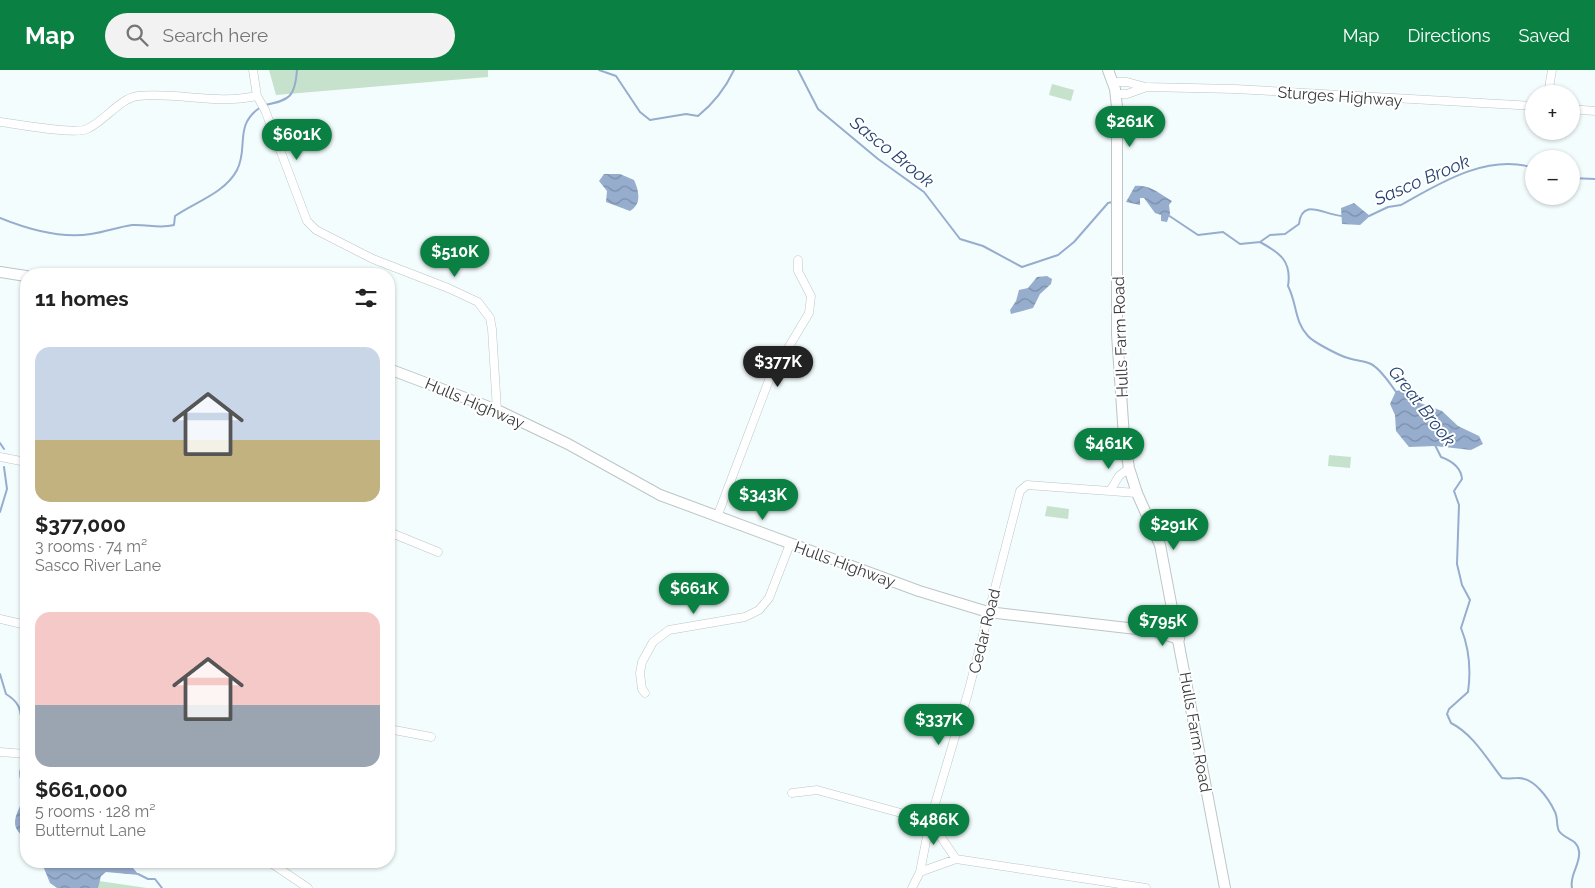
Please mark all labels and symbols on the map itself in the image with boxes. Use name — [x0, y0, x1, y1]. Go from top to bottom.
street label: Sturges Highway — [1277, 83, 1403, 110]
pin: $261K — [1095, 106, 1165, 148]
water label: Sasco Brook — [845, 111, 939, 192]
pin: $601K — [262, 118, 332, 161]
water label: Sasco Brook — [1370, 150, 1473, 209]
pin: $510K — [420, 236, 490, 278]
street label: Hulls Farm Road — [1109, 276, 1132, 398]
pin: $377K — [743, 346, 813, 388]
water label: Great Brook — [1384, 361, 1461, 450]
street label: Hulls Highway — [422, 374, 528, 433]
pin: $461K — [1074, 428, 1144, 470]
pin: $343K — [728, 478, 798, 521]
pin: $291K — [1139, 508, 1209, 551]
street label: Hulls Highway — [792, 537, 898, 592]
pin: $661K — [659, 572, 729, 615]
street label: Cedar Road — [965, 587, 1004, 676]
pin: $795K — [1128, 604, 1198, 647]
street label: Hulls Farm Road — [1176, 671, 1215, 794]
pin: $337K — [904, 704, 974, 746]
pin: $486K — [899, 804, 969, 846]

